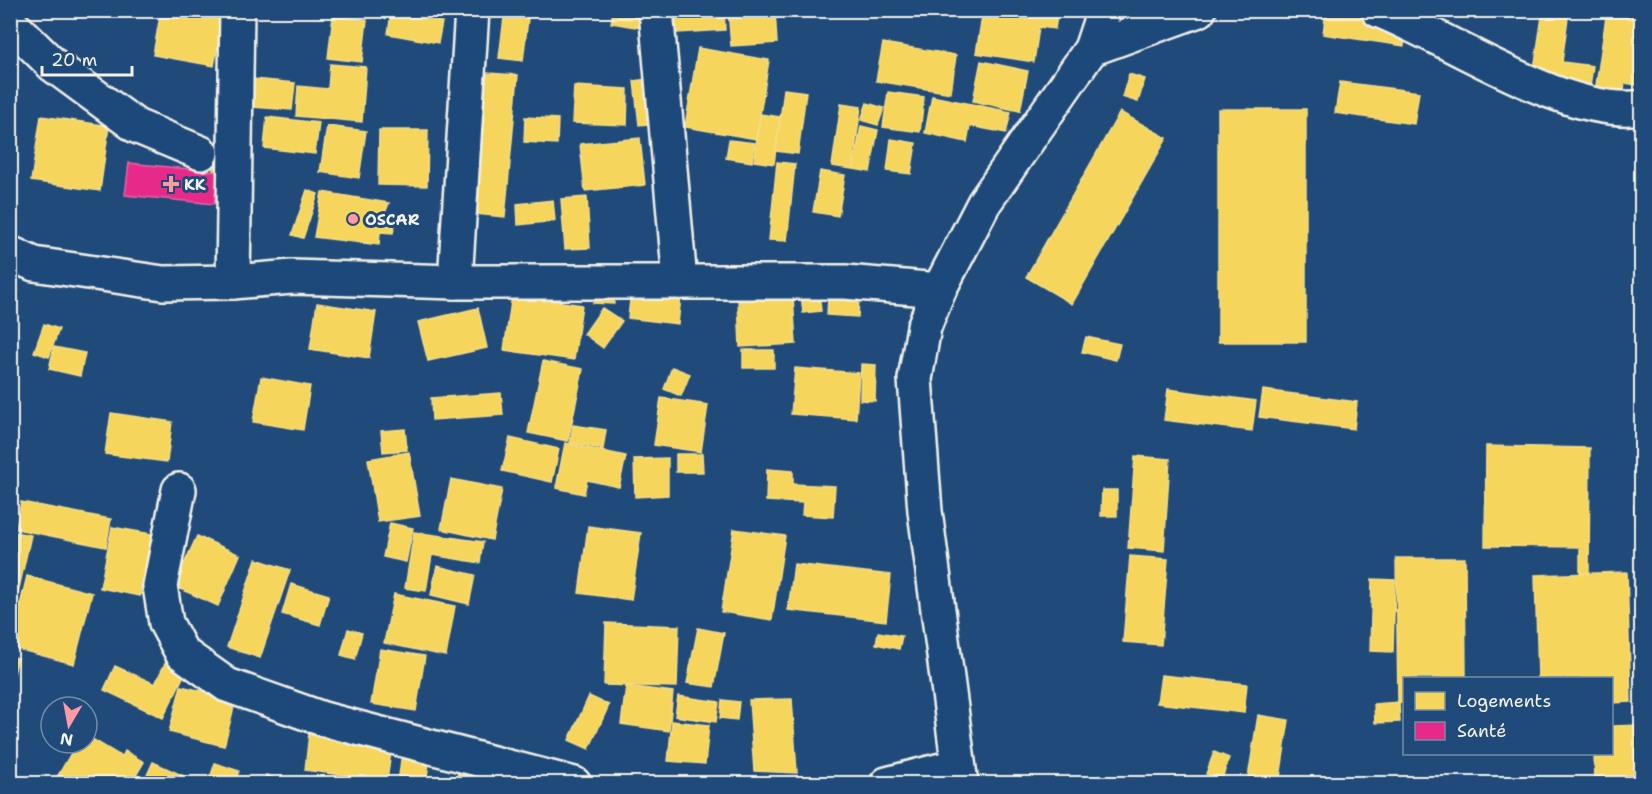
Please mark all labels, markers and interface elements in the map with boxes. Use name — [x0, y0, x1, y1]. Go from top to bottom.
scale bar — [42, 39, 132, 77]
text: 20 m — [51, 48, 97, 72]
place label: KK — [184, 174, 206, 195]
marker: KK — [162, 175, 180, 193]
place label: OSCAR — [365, 209, 420, 230]
marker: OSCAR — [346, 212, 360, 226]
legend — [1403, 677, 1613, 755]
text: Logements — [1457, 689, 1551, 713]
north arrow — [39, 695, 99, 755]
text: Santé — [1457, 719, 1506, 743]
text: N — [58, 728, 75, 751]

